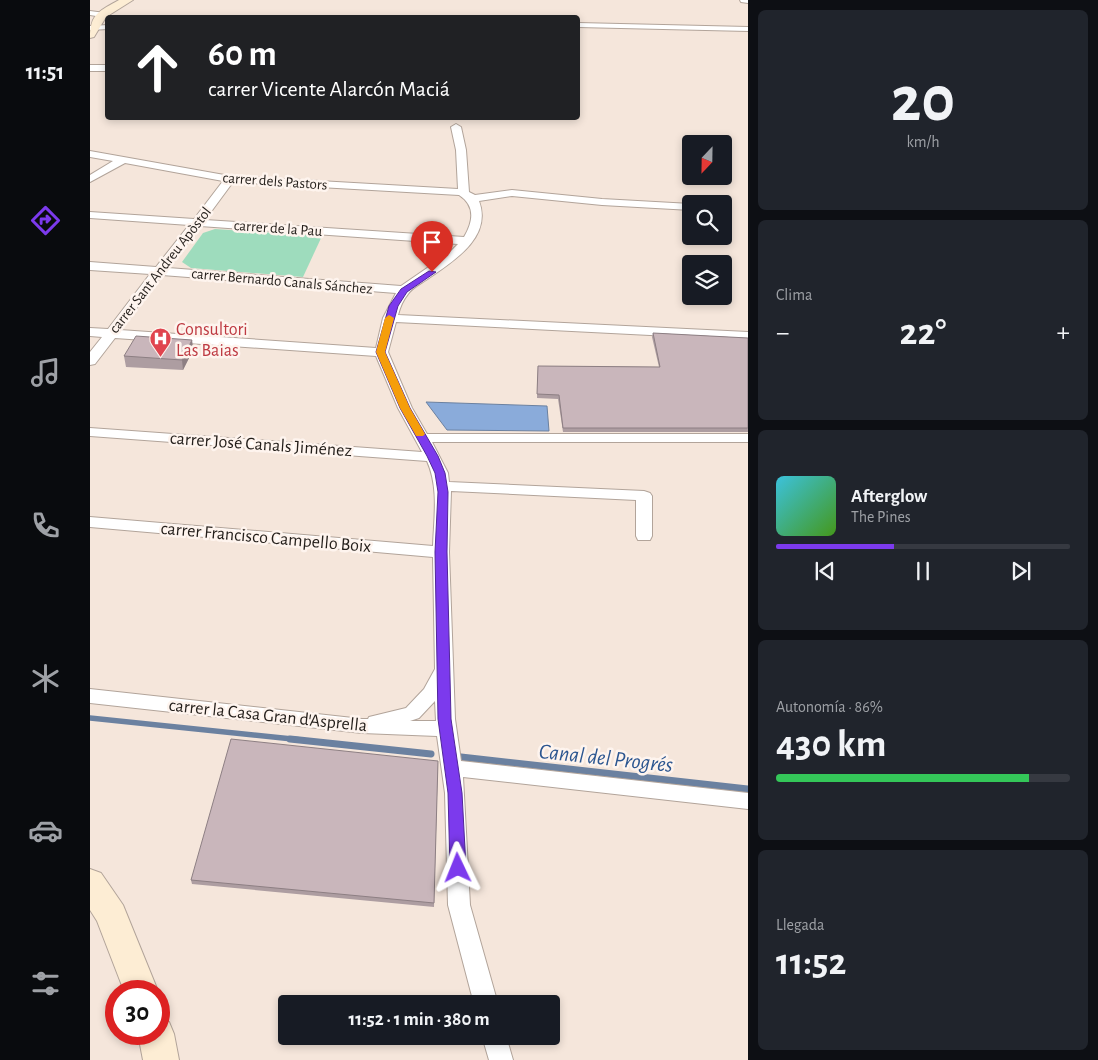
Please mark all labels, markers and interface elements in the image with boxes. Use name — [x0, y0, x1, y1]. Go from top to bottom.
icon: ahead — [125, 35, 190, 100]
text: 60 m — [208, 37, 277, 72]
text: 11:51 — [26, 61, 64, 83]
text: 20 — [891, 68, 955, 133]
text: carrer Vicente Alarcón Maciá — [208, 78, 450, 100]
text: km/h — [906, 134, 940, 150]
north arrow — [682, 135, 732, 185]
map controls — [682, 135, 732, 305]
street label: carrer dels Pastors — [222, 170, 328, 193]
button: search — [682, 195, 732, 245]
icon: directions — [28, 203, 63, 238]
street label: carrer Sant Andreu Apòstol — [107, 204, 214, 336]
street label: carrer de la Pau — [233, 218, 323, 239]
pin — [411, 221, 453, 272]
icon: arrive — [418, 228, 446, 256]
button: layers — [682, 255, 732, 305]
street label: carrer Bernardo Canals Sánchez — [191, 266, 373, 297]
text: Clima — [776, 287, 812, 303]
text: 22° — [900, 314, 946, 352]
text: − — [776, 319, 789, 347]
text: + — [1057, 319, 1070, 347]
place label: Consultori Las Baias — [176, 321, 248, 360]
hospital icon: Consultori Las Baias — [148, 327, 172, 358]
icon: music — [28, 355, 63, 390]
street label: carrer José Canals Jiménez — [169, 430, 353, 460]
text: Afterglow — [851, 487, 927, 506]
icon: phone — [28, 508, 63, 543]
text: The Pines — [851, 509, 911, 525]
street label: carrer Francisco Campello Boix — [160, 520, 372, 556]
icon: previous — [811, 557, 839, 585]
icon: pause — [909, 557, 937, 585]
icon: next — [1007, 557, 1035, 585]
icon: climate — [28, 661, 63, 696]
street label: carrer la Casa Gran d'Asprella — [168, 697, 368, 735]
text: Autonomía · 86% — [776, 699, 883, 715]
text: 430 km — [776, 726, 887, 764]
water label: Canal del Progrés — [538, 740, 674, 776]
icon: car — [28, 813, 63, 848]
position arrow — [431, 841, 483, 893]
text: Llegada — [776, 917, 824, 933]
text: 11:52 — [776, 944, 846, 982]
icon: filters — [28, 966, 63, 1001]
speed limit sign: 30 — [105, 980, 170, 1045]
text: 11:52 · 1 min · 380 m — [348, 1010, 490, 1029]

